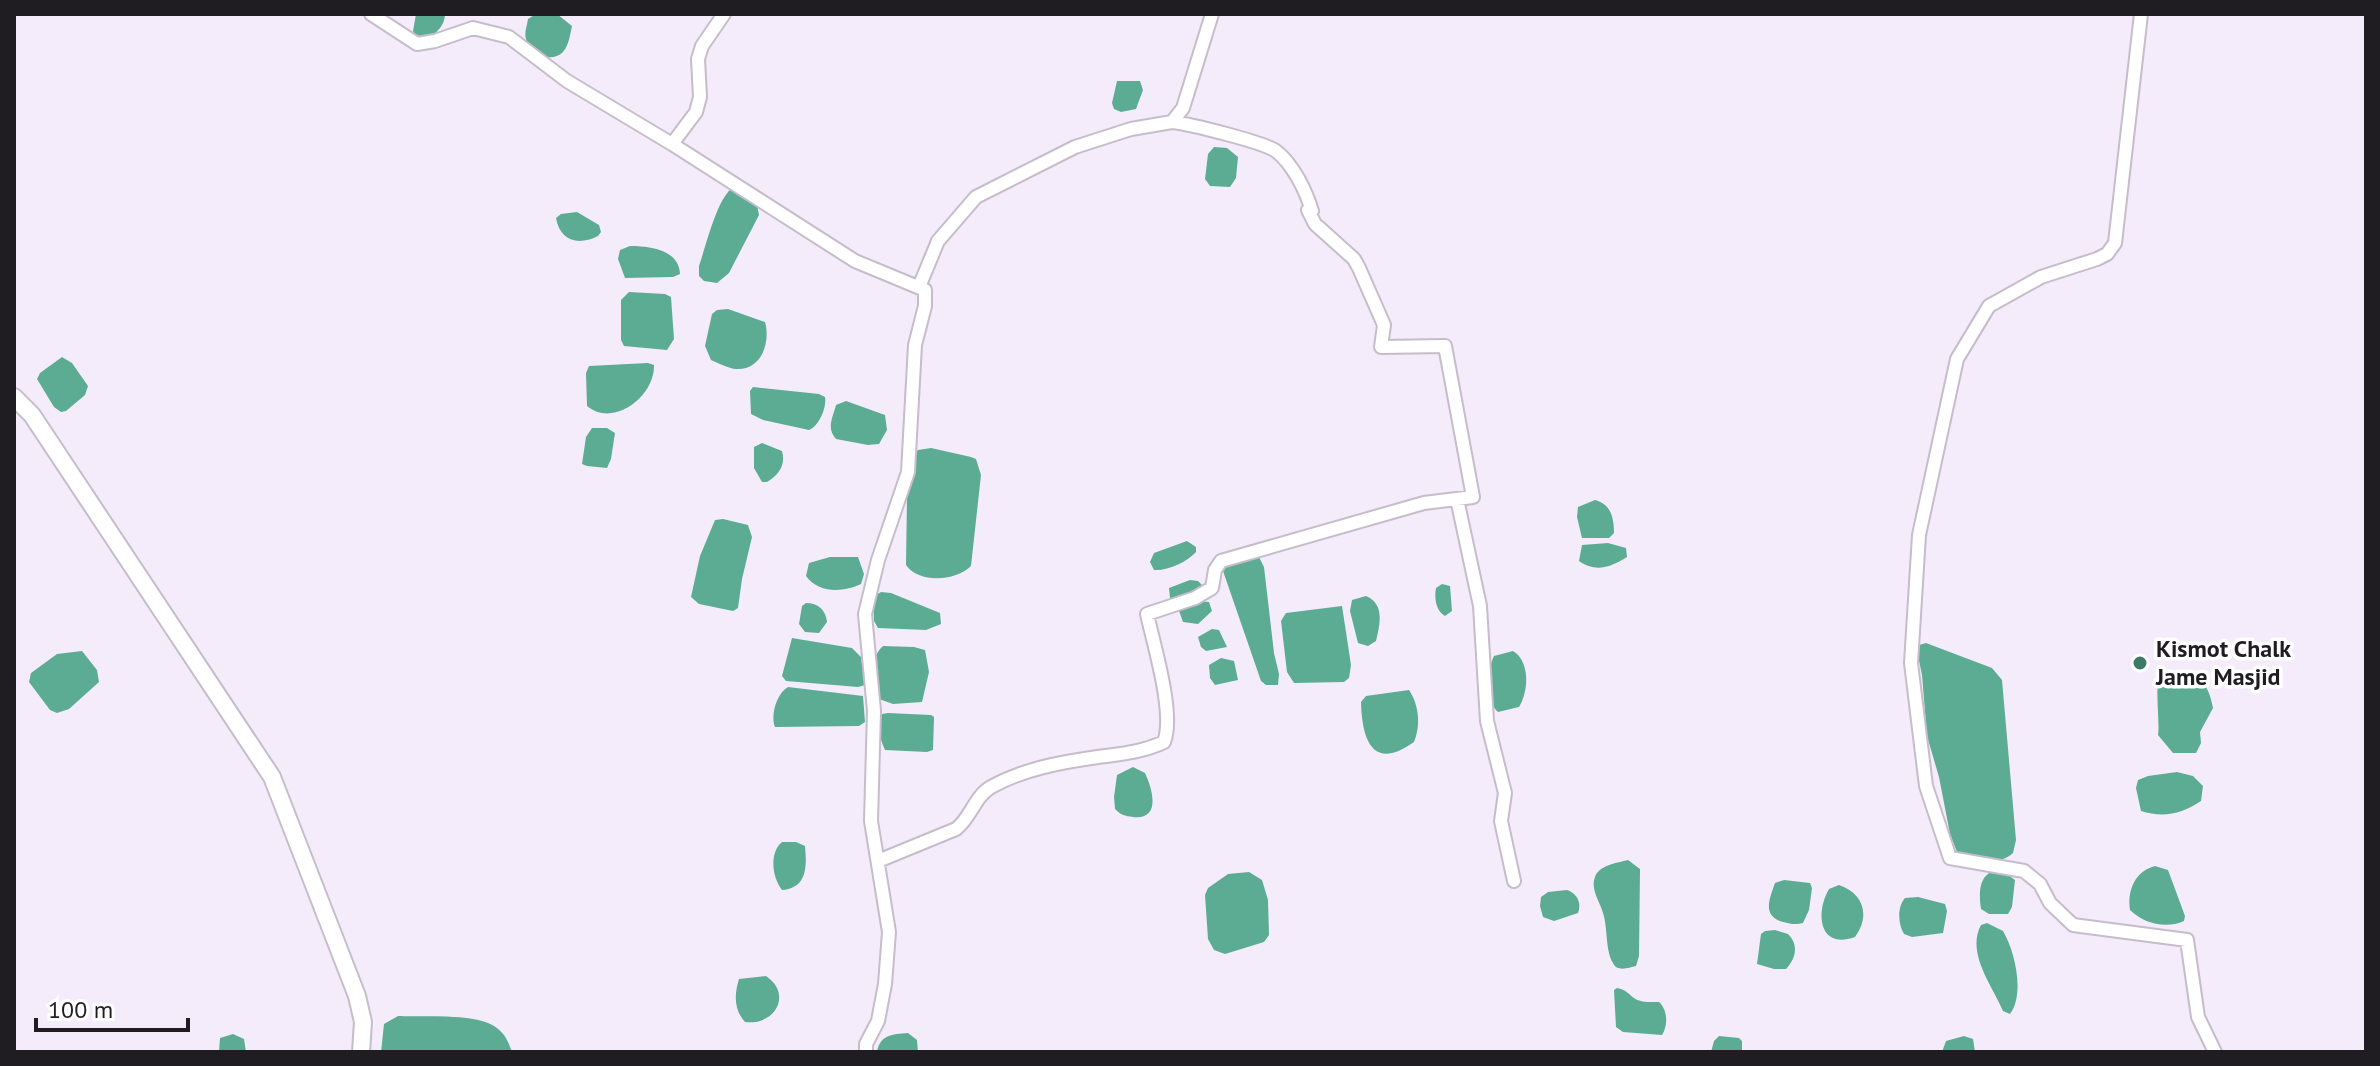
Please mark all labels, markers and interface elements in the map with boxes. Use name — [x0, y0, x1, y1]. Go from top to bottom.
place label: Kismot Chalk Jame Masjid — [2155, 633, 2291, 692]
marker: Kismot Chalk Jame Masjid — [2131, 654, 2149, 672]
scale bar — [36, 982, 188, 1032]
text: 100 m — [48, 994, 113, 1025]

